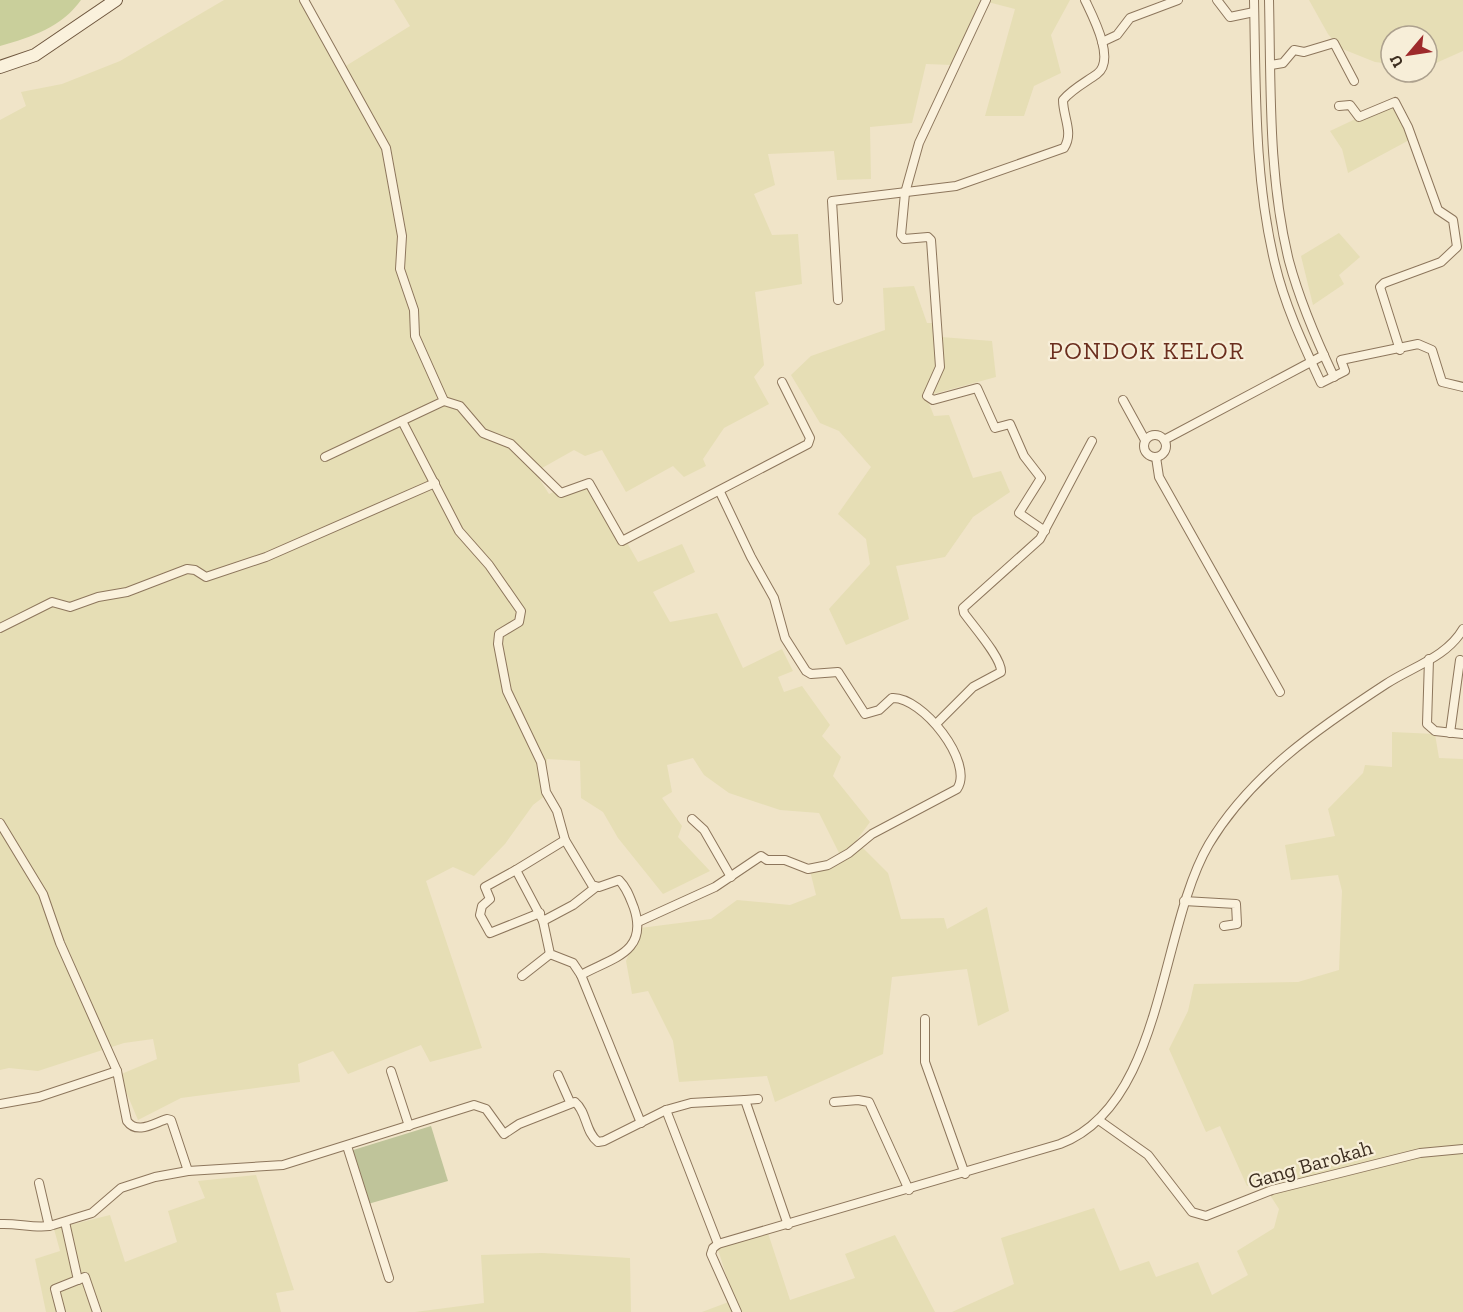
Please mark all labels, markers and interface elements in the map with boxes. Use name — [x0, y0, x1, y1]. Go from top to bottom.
north arrow — [1379, 24, 1439, 84]
text: U — [1385, 51, 1407, 71]
district label: PONDOK KELOR — [1049, 336, 1245, 365]
street label: Gang Barokah — [1245, 1134, 1375, 1194]

